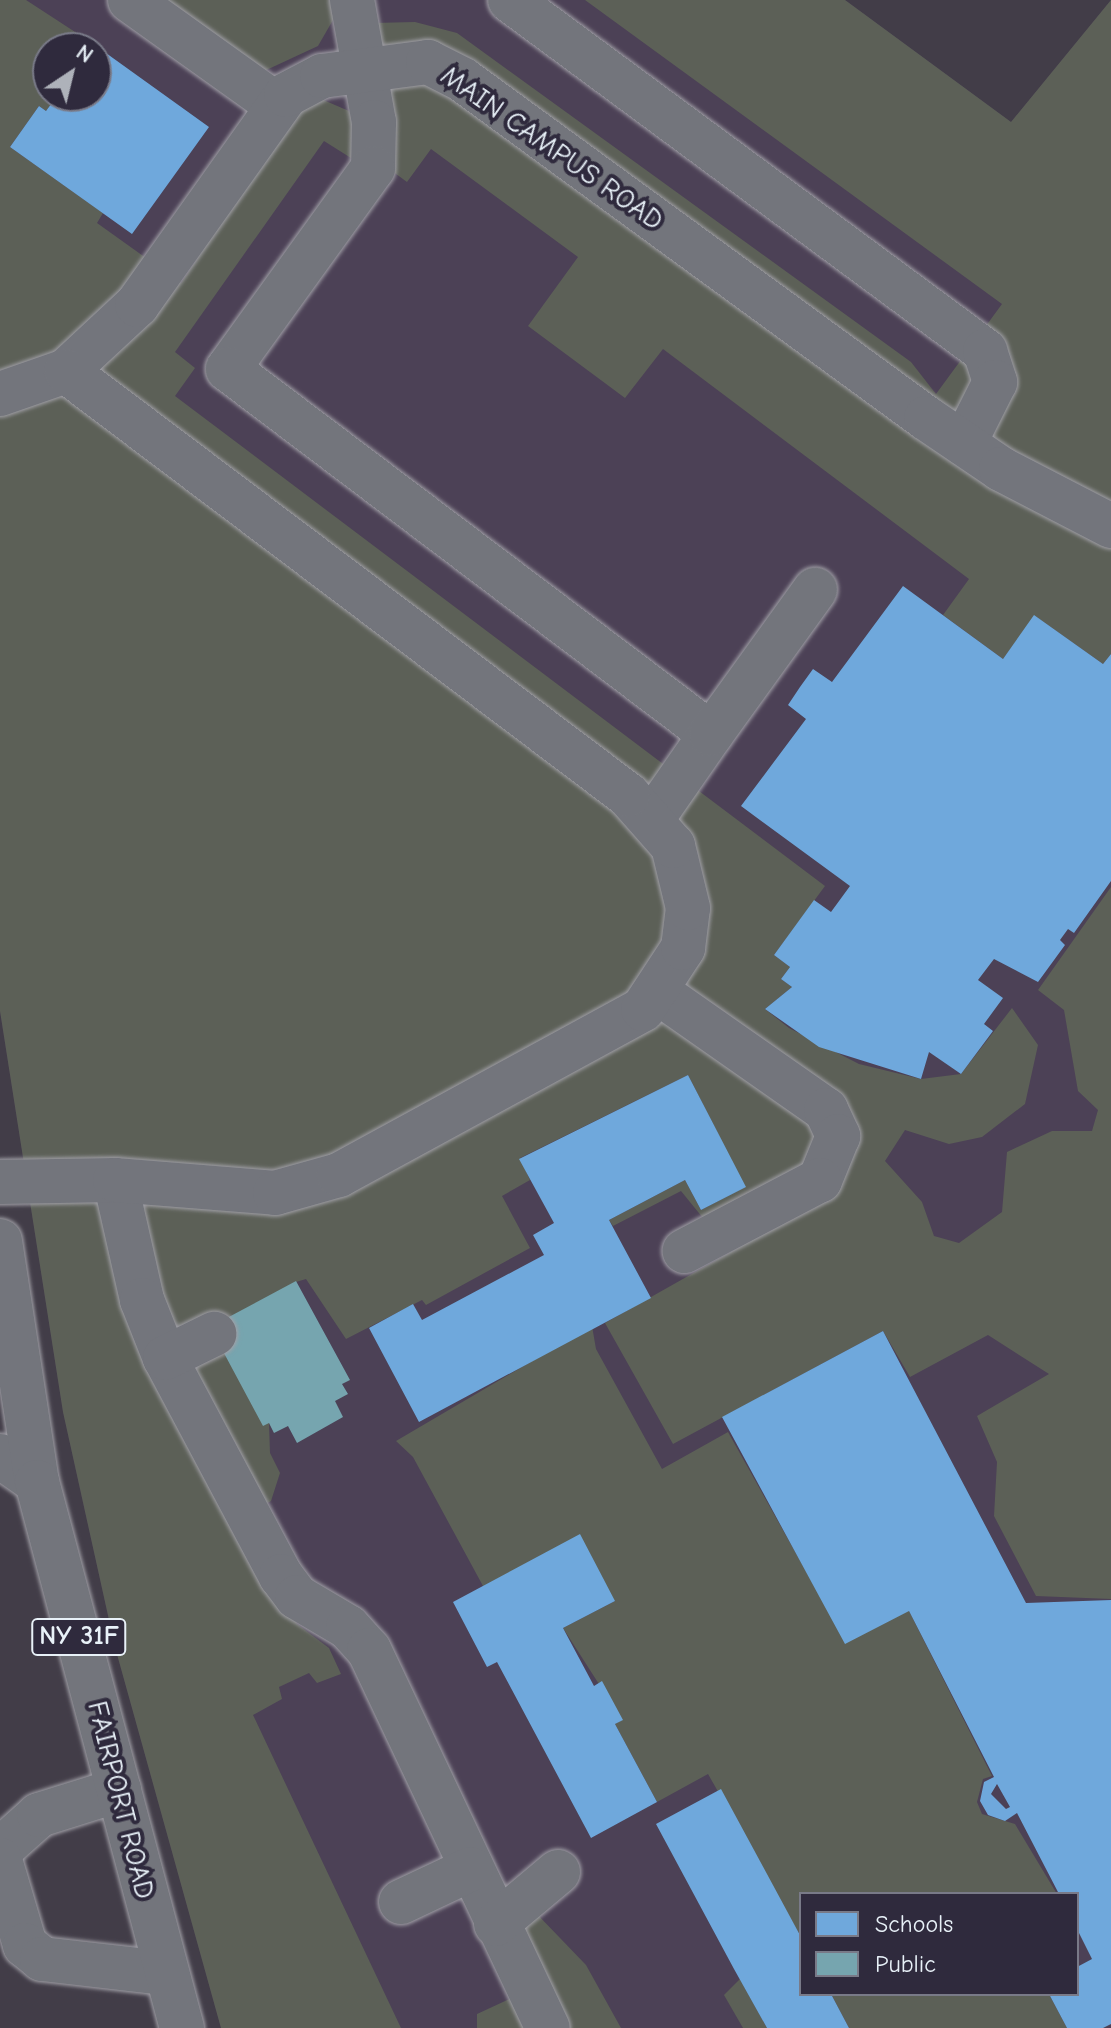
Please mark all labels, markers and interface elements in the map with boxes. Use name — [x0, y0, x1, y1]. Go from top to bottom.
north arrow — [32, 32, 112, 112]
text: N — [71, 39, 98, 69]
street label: MAIN CAMPUS ROAD — [434, 59, 670, 237]
road number: NY 31F — [31, 1615, 127, 1659]
street label: FAIRPORT ROAD — [80, 1698, 162, 1902]
legend — [799, 1892, 1079, 1996]
text: Schools — [875, 1910, 953, 1938]
text: Public — [875, 1950, 936, 1978]

